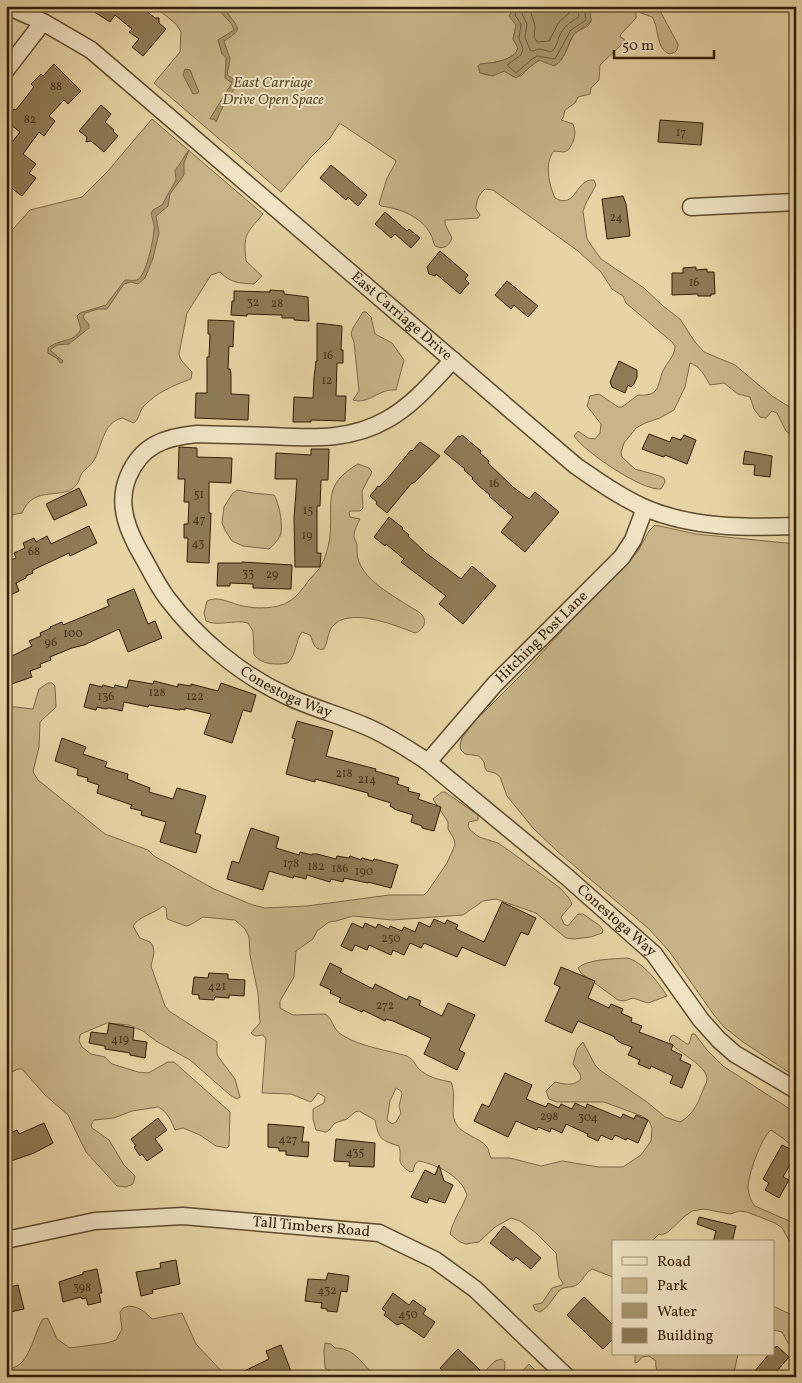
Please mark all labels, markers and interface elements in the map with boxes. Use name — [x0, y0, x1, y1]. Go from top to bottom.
scale bar — [614, 28, 714, 60]
text: 50 m — [622, 36, 654, 57]
park label: East Carriage Drive Open Space — [222, 73, 324, 111]
house number: 88 — [50, 79, 62, 95]
house number: 82 — [24, 112, 36, 128]
house number: 17 — [676, 125, 686, 141]
house number: 24 — [609, 210, 623, 226]
street label: East Carriage Drive — [346, 267, 457, 366]
house number: 16 — [689, 275, 699, 291]
house number: 32 — [247, 295, 259, 311]
house number: 28 — [271, 296, 283, 312]
house number: 16 — [323, 348, 333, 364]
house number: 12 — [321, 373, 333, 389]
house number: 16 — [489, 476, 499, 492]
house number: 51 — [194, 487, 204, 503]
house number: 15 — [303, 503, 313, 519]
house number: 47 — [193, 512, 206, 528]
house number: 19 — [302, 528, 312, 544]
house number: 43 — [192, 536, 204, 552]
house number: 68 — [28, 544, 40, 560]
house number: 33 — [242, 566, 254, 582]
house number: 29 — [266, 567, 278, 583]
street label: Hitching Post Lane — [491, 586, 593, 688]
house number: 100 — [63, 626, 83, 642]
house number: 96 — [45, 635, 57, 651]
street label: Conestoga Way — [236, 661, 335, 723]
house number: 128 — [148, 685, 166, 701]
house number: 136 — [98, 689, 114, 705]
house number: 122 — [186, 689, 204, 705]
house number: 218 — [335, 766, 353, 782]
house number: 214 — [358, 772, 376, 788]
house number: 178 — [283, 856, 299, 872]
house number: 182 — [307, 859, 325, 875]
house number: 186 — [332, 861, 348, 877]
house number: 190 — [355, 864, 373, 880]
street label: Conestoga Way — [572, 880, 661, 962]
house number: 250 — [381, 931, 401, 947]
house number: 421 — [208, 979, 226, 995]
house number: 272 — [376, 998, 394, 1014]
house number: 419 — [111, 1032, 129, 1048]
house number: 298 — [540, 1109, 558, 1125]
house number: 304 — [578, 1110, 598, 1126]
house number: 427 — [278, 1132, 298, 1148]
house number: 435 — [346, 1145, 365, 1161]
street label: Tall Timbers Road — [252, 1212, 371, 1243]
legend — [612, 1240, 774, 1356]
text: Road — [657, 1252, 691, 1273]
text: Park — [657, 1276, 688, 1297]
house number: 398 — [73, 1280, 91, 1296]
house number: 432 — [317, 1283, 337, 1299]
text: Water — [657, 1302, 697, 1323]
house number: 450 — [398, 1307, 418, 1323]
text: Building — [657, 1326, 714, 1347]

